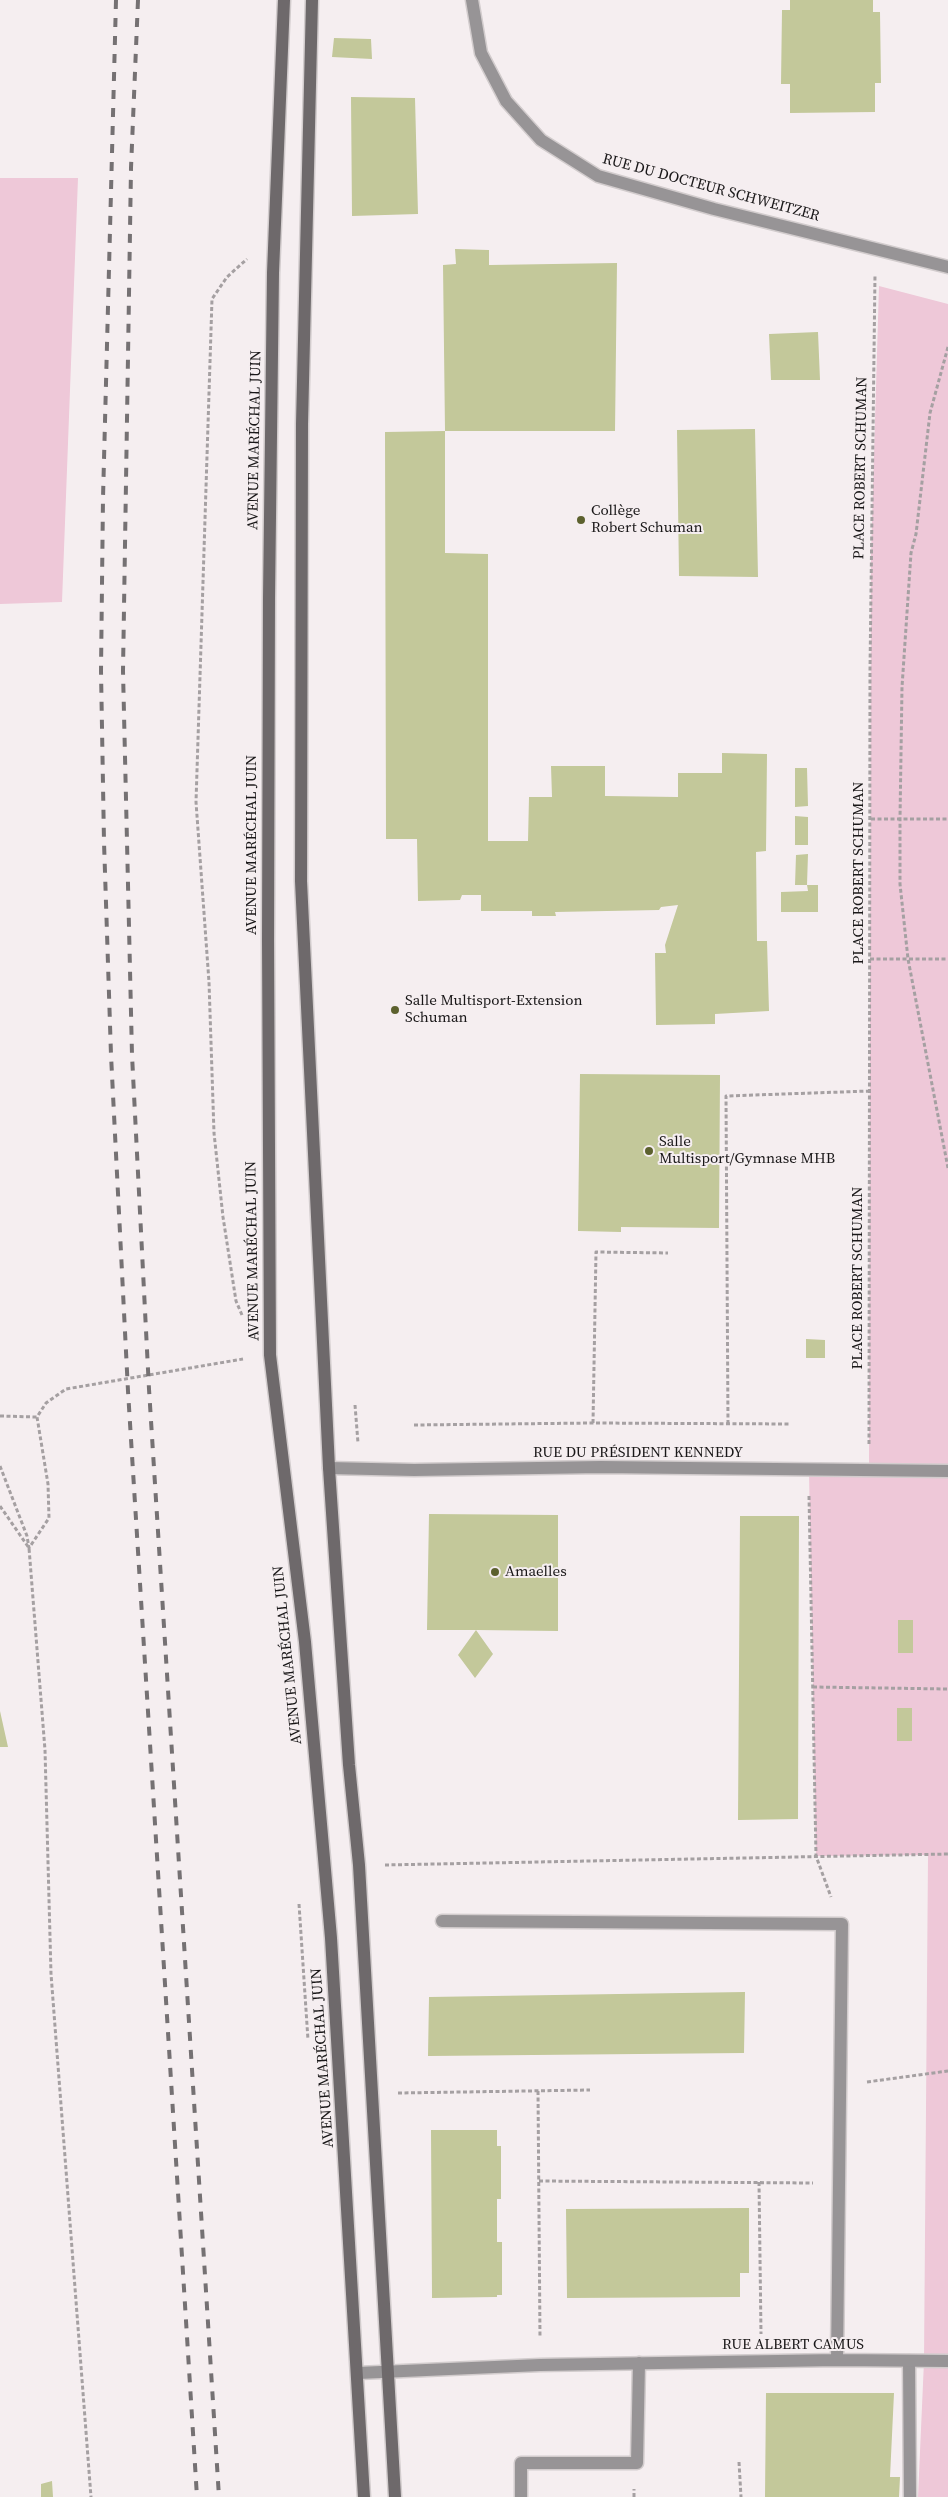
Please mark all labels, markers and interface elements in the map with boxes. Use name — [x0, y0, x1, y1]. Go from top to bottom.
street label: RUE DU DOCTEUR SCHWEITZER — [600, 150, 822, 226]
street label: AVENUE MARÉCHAL JUIN — [244, 350, 266, 530]
street label: PLACE ROBERT SCHUMAN — [850, 376, 872, 560]
place label: Collège Robert Schuman — [591, 502, 703, 537]
marker: Collège Robert Schuman — [575, 514, 587, 526]
street label: AVENUE MARÉCHAL JUIN — [243, 755, 261, 935]
street label: PLACE ROBERT SCHUMAN — [850, 782, 868, 964]
place label: Salle Multisport-Extension Schuman — [405, 992, 583, 1027]
marker: Salle Multisport-Extension Schuman — [389, 1004, 401, 1016]
place label: Salle Multisport/Gymnase MHB — [659, 1133, 835, 1168]
marker: Salle Multisport/Gymnase MHB — [643, 1145, 655, 1157]
street label: AVENUE MARÉCHAL JUIN — [242, 1161, 264, 1341]
street label: PLACE ROBERT SCHUMAN — [849, 1187, 867, 1369]
street label: RUE DU PRÉSIDENT KENNEDY — [533, 1444, 743, 1462]
place label: Amaelles — [505, 1563, 567, 1581]
street label: AVENUE MARÉCHAL JUIN — [270, 1565, 306, 1745]
marker: Amaelles — [489, 1566, 501, 1578]
street label: AVENUE MARÉCHAL JUIN — [308, 1968, 338, 2148]
street label: RUE ALBERT CAMUS — [722, 2336, 864, 2354]

